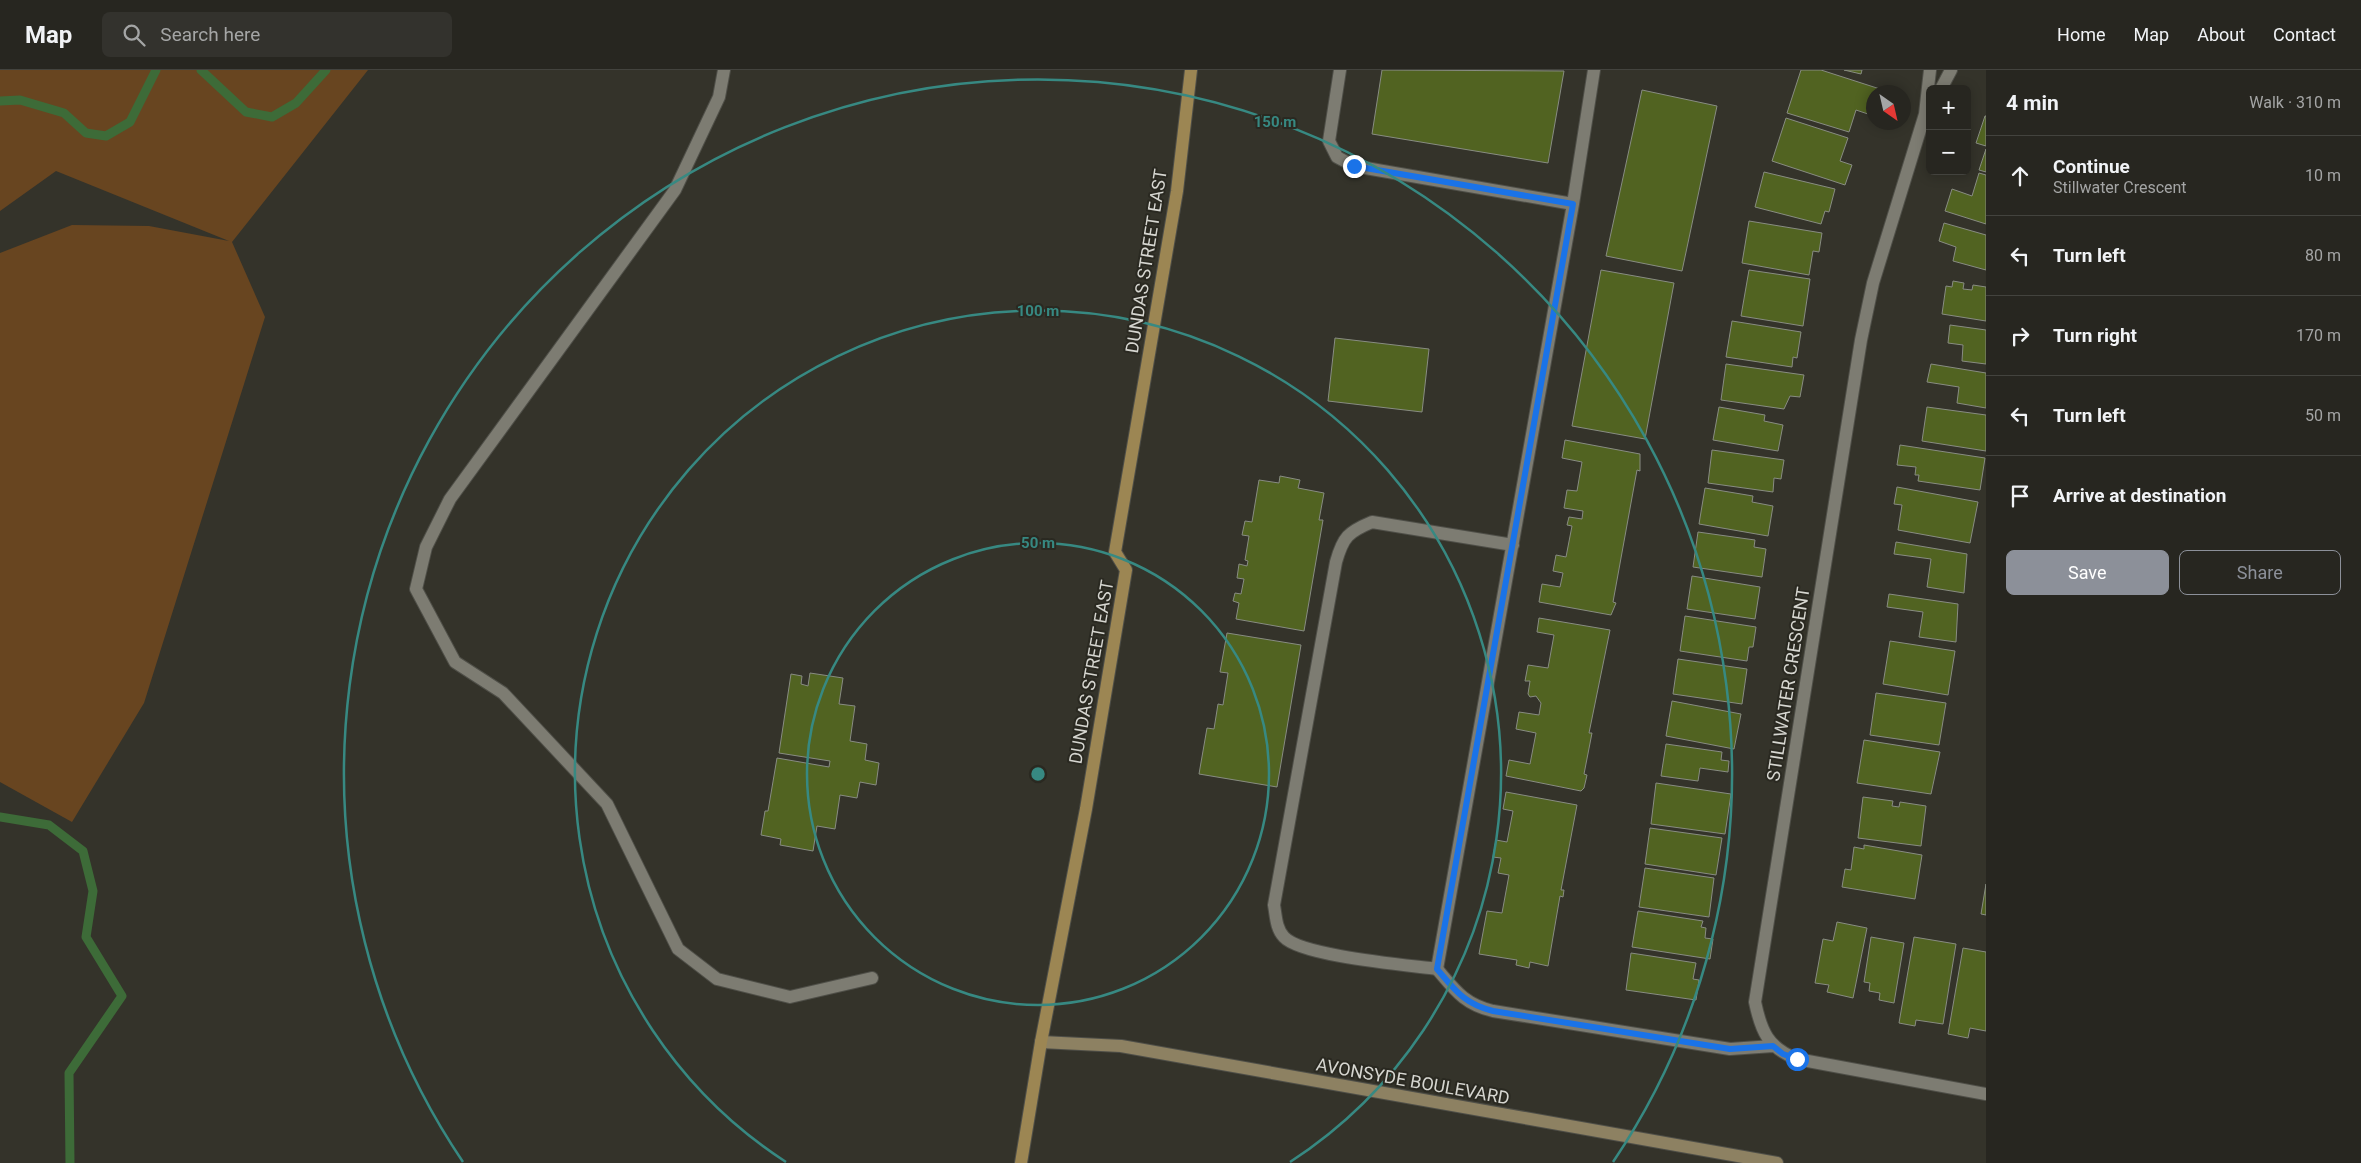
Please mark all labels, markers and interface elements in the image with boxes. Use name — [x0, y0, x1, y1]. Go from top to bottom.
search box — [102, 12, 452, 57]
text: Map — [25, 21, 72, 49]
icon: search — [120, 21, 148, 49]
text: Search here — [160, 23, 260, 46]
text: Home — [2057, 24, 2106, 45]
text: Map — [2134, 24, 2169, 45]
text: About — [2197, 24, 2245, 45]
text: Contact — [2273, 24, 2336, 45]
north arrow — [1866, 85, 1911, 130]
map controls — [1926, 85, 1971, 175]
button: + — [1926, 85, 1971, 130]
text: 4 min — [2006, 91, 2059, 115]
text: Walk · 310 m — [2249, 93, 2341, 112]
text: 150 m — [1254, 113, 1296, 131]
button: − — [1926, 130, 1971, 175]
route end — [1343, 155, 1366, 178]
text: Continue — [2053, 155, 2130, 178]
icon: ahead — [2006, 162, 2034, 190]
text: 10 m — [2305, 166, 2341, 185]
street label: DUNDAS STREET EAST — [1121, 167, 1171, 355]
text: Stillwater Crescent — [2053, 178, 2187, 197]
icon: left — [2006, 242, 2034, 270]
text: Turn left — [2053, 244, 2126, 267]
text: 80 m — [2305, 246, 2341, 265]
text: 100 m — [1017, 302, 1059, 320]
icon: right — [2006, 322, 2034, 350]
text: Turn right — [2053, 324, 2137, 347]
text: 170 m — [2296, 326, 2341, 345]
icon: left — [2006, 402, 2034, 430]
text: Turn left — [2053, 404, 2126, 427]
text: 50 m — [2305, 406, 2341, 425]
icon: arrive — [2006, 482, 2034, 510]
text: Arrive at destination — [2053, 484, 2226, 507]
text: 50 m — [1021, 534, 1055, 552]
button: Save — [2006, 550, 2169, 595]
button: Share — [2179, 550, 2341, 595]
street label: DUNDAS STREET EAST — [1064, 578, 1118, 766]
street label: STILLWATER CRESCENT — [1762, 585, 1814, 783]
centre of rings — [1029, 765, 1047, 783]
route start — [1786, 1048, 1809, 1071]
street label: AVONSYDE BOULEVARD — [1315, 1054, 1511, 1108]

